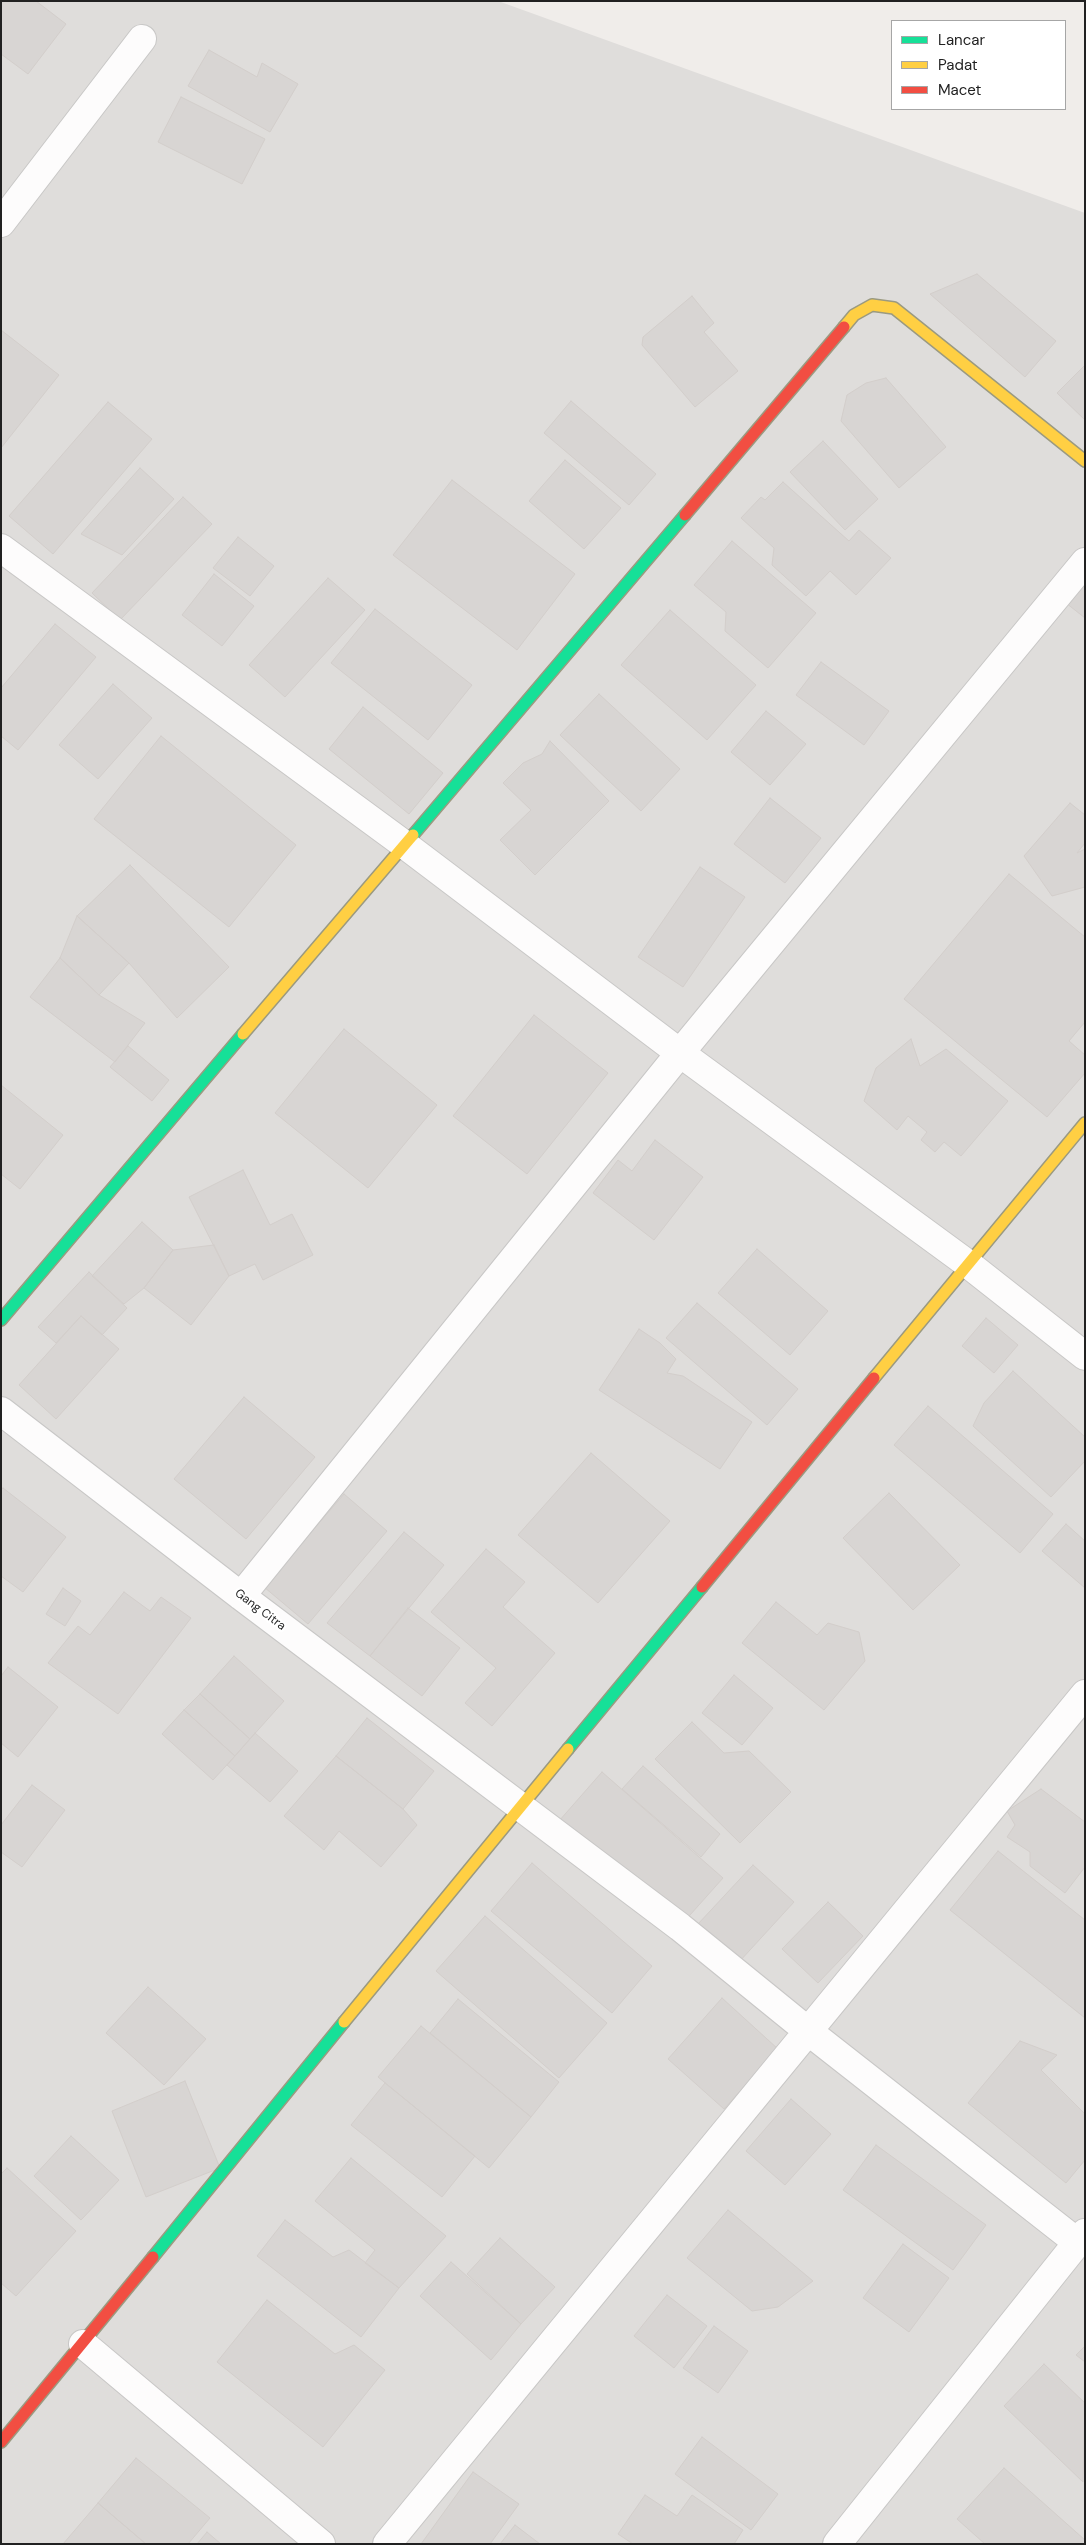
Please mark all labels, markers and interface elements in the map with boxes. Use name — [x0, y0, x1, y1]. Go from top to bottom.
legend — [891, 20, 1066, 110]
text: Lancar — [938, 30, 985, 50]
text: Padat — [938, 55, 978, 75]
text: Macet — [938, 80, 982, 100]
street label: Gang Citra — [232, 1586, 288, 1634]

